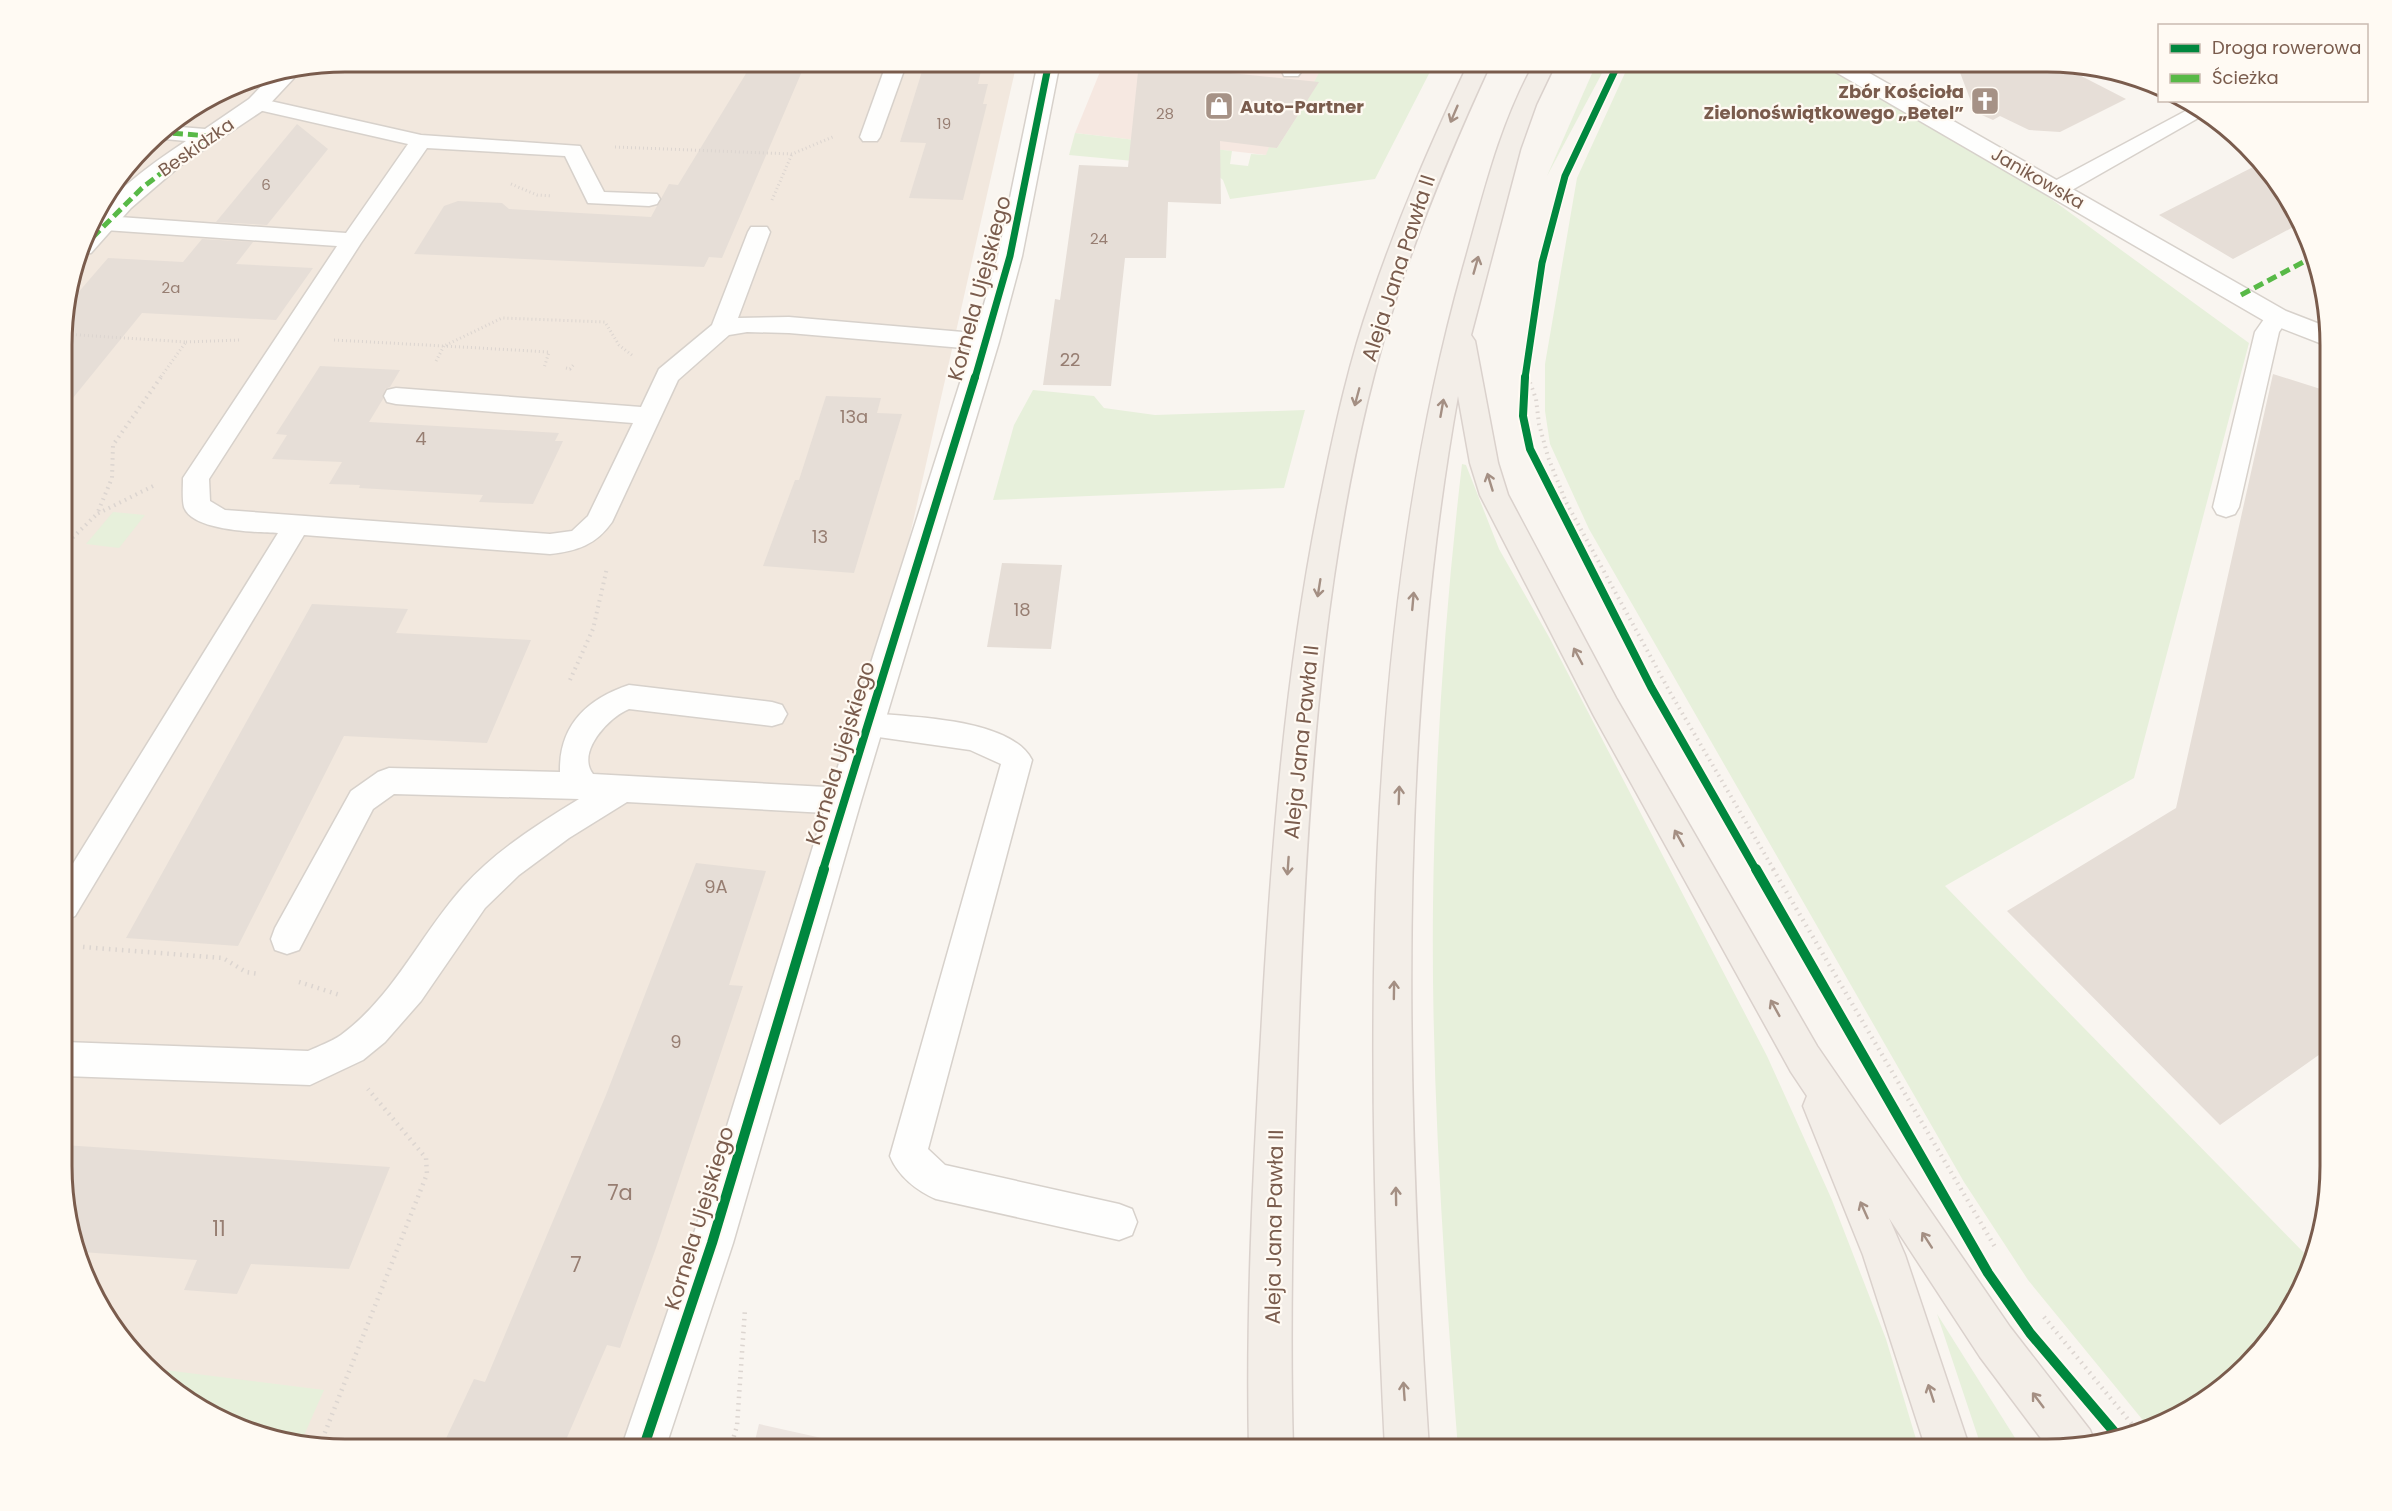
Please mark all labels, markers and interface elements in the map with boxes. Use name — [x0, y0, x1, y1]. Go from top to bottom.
legend — [2158, 24, 2368, 102]
text: Droga rowerowa — [2212, 35, 2361, 60]
text: Ścieżka — [2212, 65, 2279, 90]
place label: Zbór Kościoła Zielonoświątkowego „Betel” — [1704, 79, 1964, 125]
church icon: Zbór Kościoła Zielonoświątkowego „Betel” — [1969, 85, 2001, 117]
shop icon: Auto-Partner — [1203, 90, 1235, 122]
place label: Auto-Partner — [1240, 94, 1364, 119]
house number: 28 — [1156, 103, 1174, 124]
one-way arrow — [1448, 104, 1459, 123]
street label: Beskidzka — [153, 112, 239, 182]
house number: 19 — [937, 113, 951, 134]
street label: Janikowska — [1987, 141, 2089, 215]
street label: Aleja Jana Pawła II — [1354, 171, 1442, 365]
house number: 6 — [261, 174, 271, 195]
street label: Kornela Ujejskiego — [940, 192, 1018, 384]
house number: 24 — [1090, 228, 1108, 249]
one-way arrow — [1471, 256, 1482, 275]
house number: 2a — [162, 277, 180, 298]
house number: 22 — [1060, 347, 1080, 372]
one-way arrow — [1351, 387, 1362, 406]
one-way arrow — [1437, 399, 1448, 418]
house number: 13a — [840, 404, 868, 429]
house number: 4 — [415, 426, 427, 451]
one-way arrow — [1484, 473, 1495, 492]
house number: 13 — [812, 524, 828, 549]
one-way arrow — [1313, 578, 1324, 598]
one-way arrow — [1408, 591, 1419, 611]
house number: 18 — [1013, 597, 1031, 622]
street label: Aleja Jana Pawła II — [1276, 644, 1326, 840]
one-way arrow — [1572, 647, 1583, 665]
street label: Kornela Ujejskiego — [798, 658, 882, 848]
one-way arrow — [1393, 786, 1404, 806]
one-way arrow — [1673, 830, 1685, 847]
one-way arrow — [1282, 855, 1293, 875]
house number: 9A — [704, 874, 728, 899]
one-way arrow — [1388, 981, 1399, 1001]
one-way arrow — [1769, 1000, 1781, 1017]
house number: 9 — [670, 1029, 682, 1054]
street label: Kornela Ujejskiego — [657, 1123, 741, 1313]
street label: Aleja Jana Pawła II — [1258, 1129, 1290, 1325]
house number: 7a — [607, 1178, 633, 1207]
one-way arrow — [1390, 1186, 1401, 1206]
one-way arrow — [1858, 1201, 1869, 1220]
house number: 11 — [212, 1214, 226, 1243]
one-way arrow — [1921, 1232, 1933, 1249]
house number: 7 — [570, 1250, 582, 1279]
one-way arrow — [1398, 1381, 1409, 1401]
one-way arrow — [1925, 1384, 1936, 1403]
one-way arrow — [2032, 1392, 2045, 1408]

